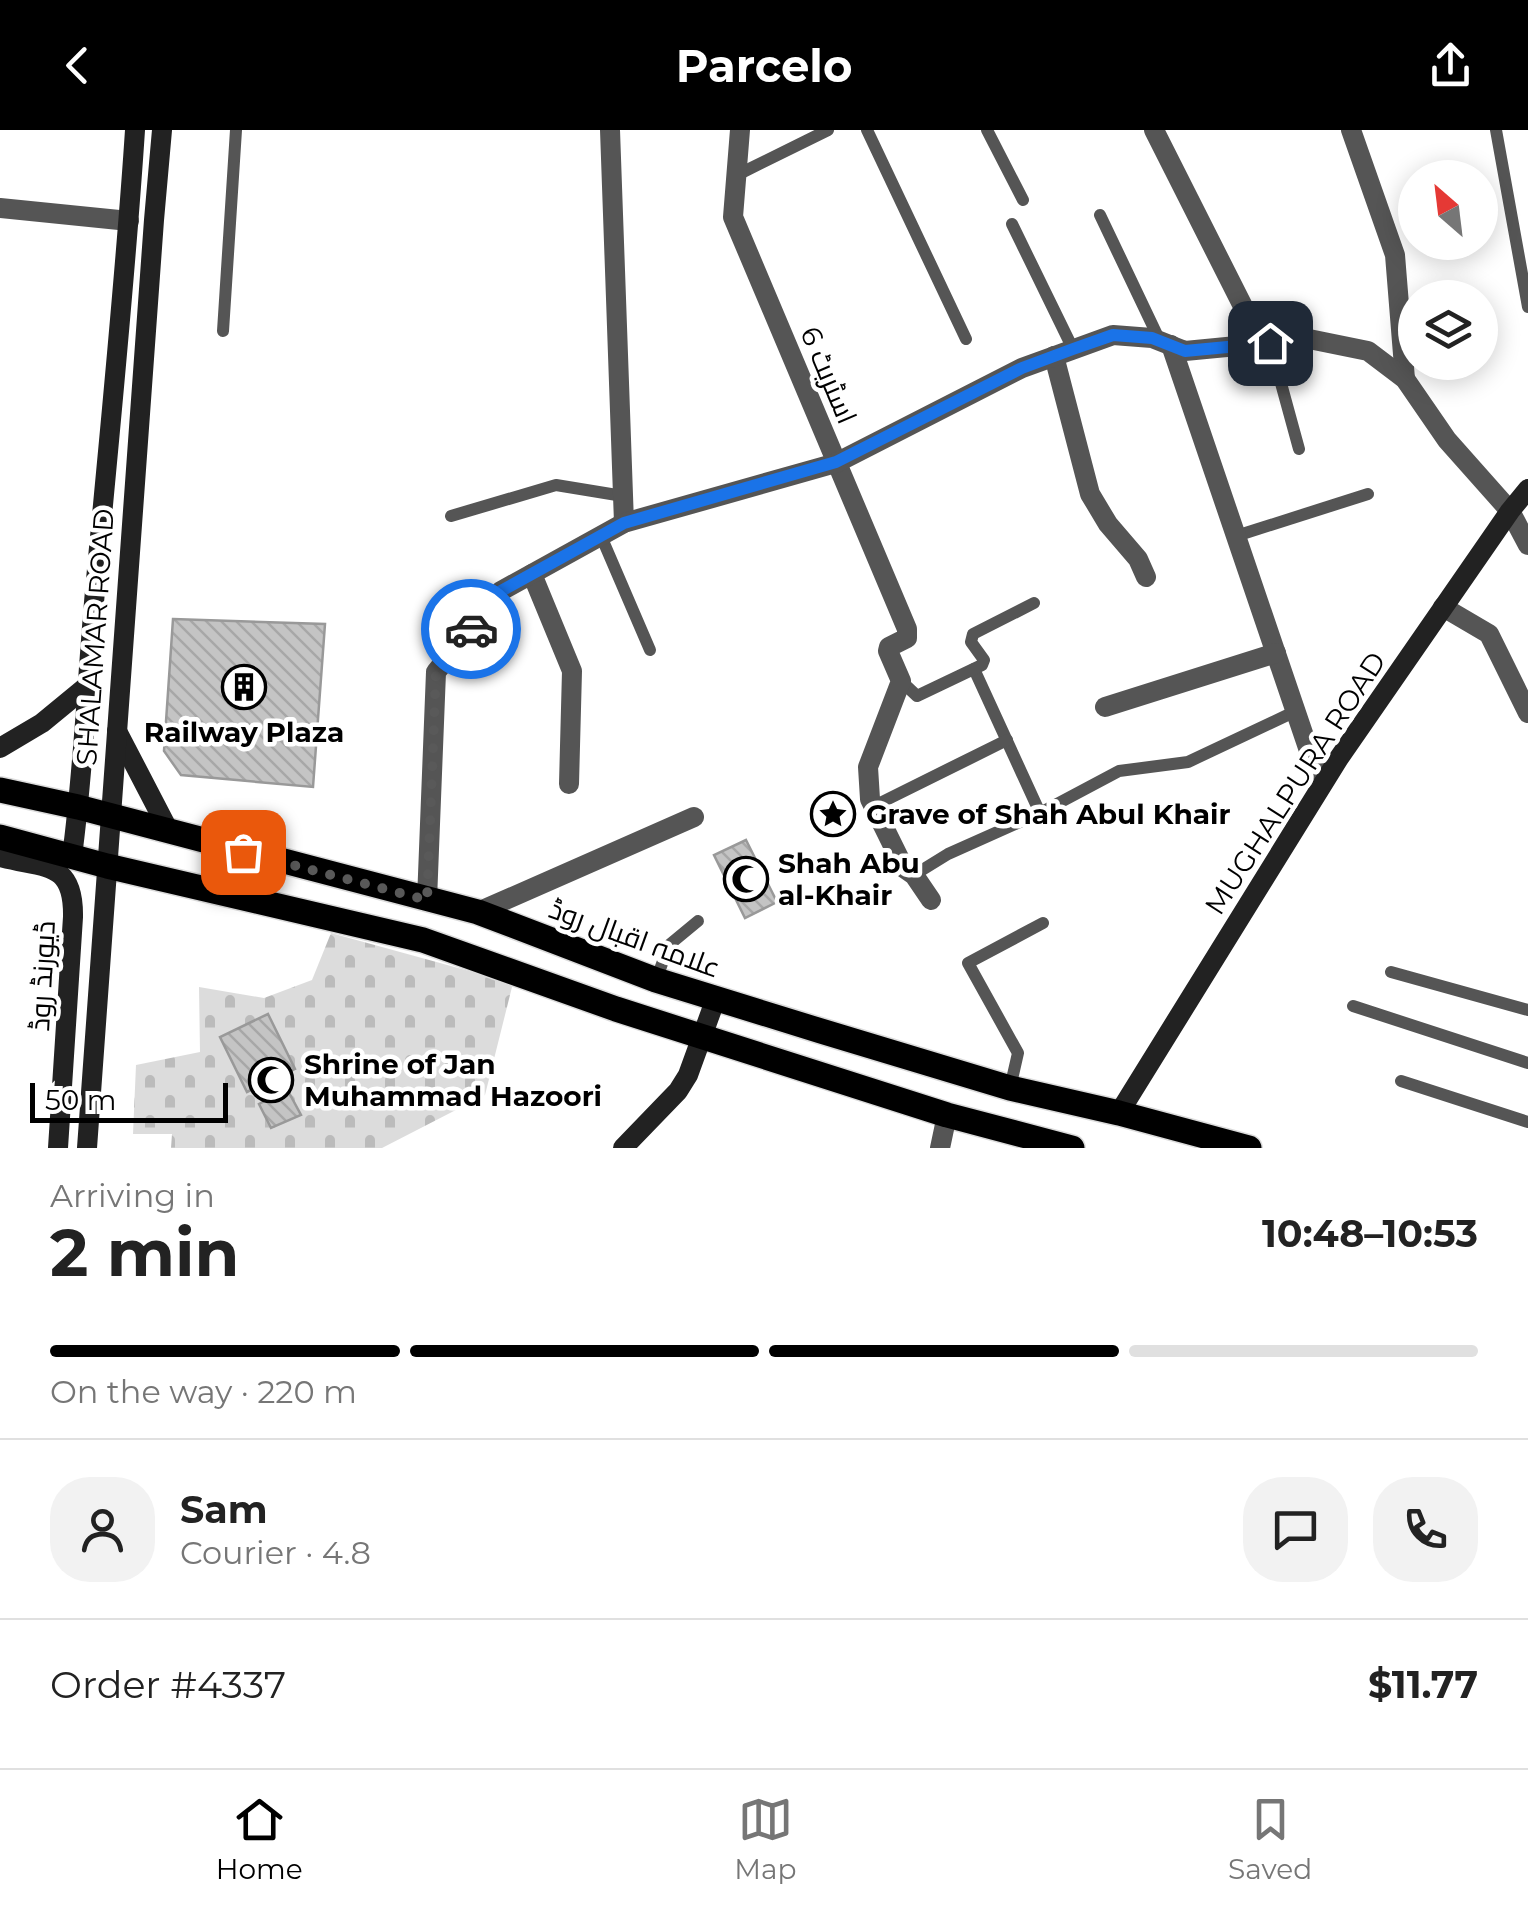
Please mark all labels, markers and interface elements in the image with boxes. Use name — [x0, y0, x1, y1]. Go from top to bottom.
icon: back — [50, 38, 105, 93]
text: Parcelo — [676, 38, 852, 93]
icon: share — [1423, 38, 1478, 93]
north arrow — [1398, 160, 1498, 260]
map controls — [1398, 160, 1498, 380]
button: layers — [1398, 280, 1498, 380]
pin — [1228, 301, 1313, 386]
icon: home — [1243, 316, 1298, 371]
street label: اسٹریٹ 6 — [793, 321, 865, 429]
street label: SHALAMAR ROAD — [69, 507, 121, 767]
courier — [421, 579, 521, 679]
icon: car — [444, 602, 499, 657]
street label: MUGHALPURA ROAD — [1197, 645, 1393, 921]
building icon: Railway Plaza — [221, 664, 267, 710]
place label: Railway Plaza — [144, 715, 344, 749]
place icon: Grave of Shah Abul Khair — [810, 791, 856, 837]
place label: Grave of Shah Abul Khair — [866, 797, 1231, 831]
pin — [201, 810, 286, 895]
icon: bag — [216, 825, 271, 880]
place label: Shah Abu al-Khair — [778, 846, 920, 912]
mosque icon: Shah Abu al-Khair — [723, 856, 769, 902]
street label: علامہ اقبال روڈ — [545, 891, 725, 985]
street label: ڈیورنڈ روڈ — [22, 920, 62, 1032]
place label: Shrine of Jan Muhammad Hazoori — [304, 1047, 602, 1113]
mosque icon: Shrine of Jan Muhammad Hazoori — [248, 1057, 294, 1103]
scale bar — [30, 1078, 228, 1123]
text: 50 m — [45, 1083, 116, 1117]
text: Arriving in — [50, 1176, 215, 1215]
text: 10:48–10:53 — [1262, 1210, 1478, 1257]
text: 2 min — [50, 1213, 239, 1292]
text: On the way · 220 m — [50, 1372, 357, 1411]
button: person — [50, 1477, 155, 1582]
button: chat — [1243, 1477, 1348, 1582]
button: phone — [1373, 1477, 1478, 1582]
text: Sam — [180, 1486, 268, 1533]
text: Courier · 4.8 — [180, 1533, 371, 1572]
text: Order #4337 — [50, 1661, 286, 1708]
text: $11.77 — [1368, 1661, 1478, 1708]
tab: Home — [216, 1792, 303, 1886]
tab: Map — [734, 1792, 797, 1886]
tab: Saved — [1228, 1792, 1312, 1886]

